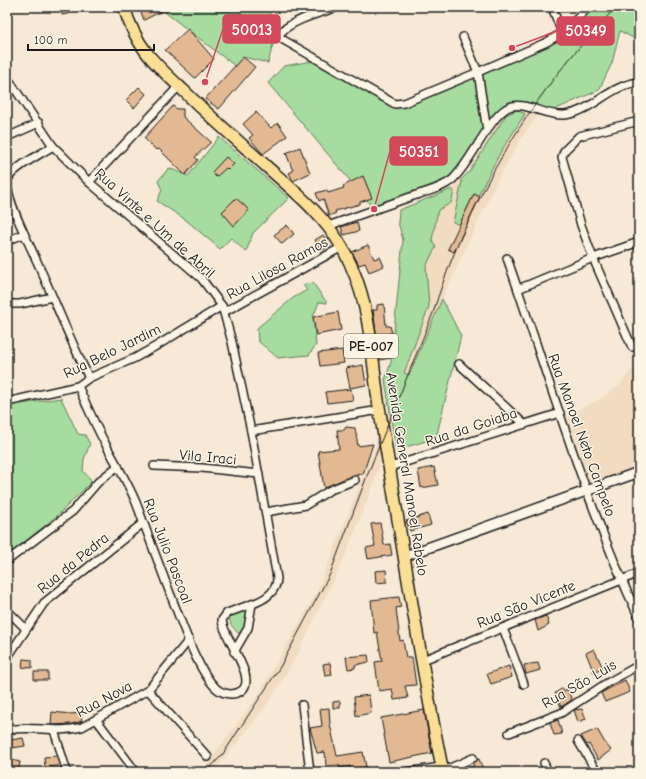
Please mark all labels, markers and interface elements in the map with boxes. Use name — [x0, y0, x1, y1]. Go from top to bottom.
callout: 50013 — [223, 15, 280, 43]
callout: 50349 — [557, 17, 614, 45]
text: 50013 — [232, 21, 273, 39]
text: 50349 — [565, 22, 607, 40]
scale bar — [28, 26, 154, 52]
text: 100 m — [34, 33, 67, 47]
callout: 50351 — [390, 137, 447, 165]
text: 50351 — [399, 143, 439, 161]
street label: Rua Vinte e Um de Abril — [91, 164, 219, 282]
street label: Rua Lilosa Ramos — [223, 233, 331, 303]
street label: Rua Belo Jardim — [60, 320, 164, 382]
road number: PE-007 — [344, 334, 398, 358]
street label: Rua Manoel Neto Campelo — [544, 351, 620, 519]
street label: Avenida General Manoel Rabelo — [382, 371, 432, 577]
street label: Rua da Goiaba — [423, 404, 519, 450]
street label: Vila Iraci — [179, 446, 237, 468]
street label: Rua Julio Pascoal — [140, 496, 196, 606]
street label: Rua da Pedra — [34, 529, 112, 597]
street label: Rua São Vicente — [474, 576, 578, 632]
street label: Rua São Luis — [539, 655, 619, 713]
street label: Rua Nova — [73, 677, 135, 721]

